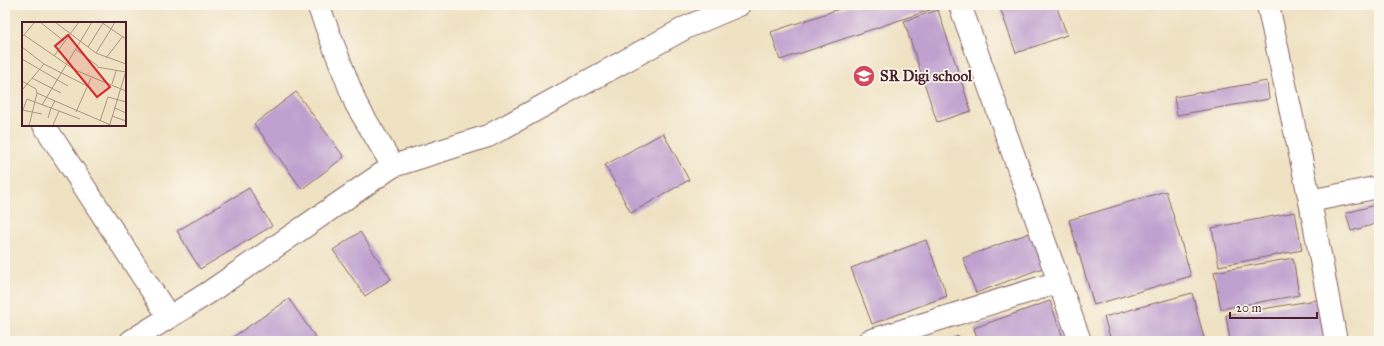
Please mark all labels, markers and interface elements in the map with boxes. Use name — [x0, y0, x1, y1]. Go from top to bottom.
inset map — [22, 22, 126, 126]
school or university icon: SR Digi school — [851, 63, 877, 89]
place label: SR Digi school — [880, 67, 973, 86]
scale bar — [1230, 294, 1317, 320]
text: 20 m — [1236, 301, 1262, 315]

